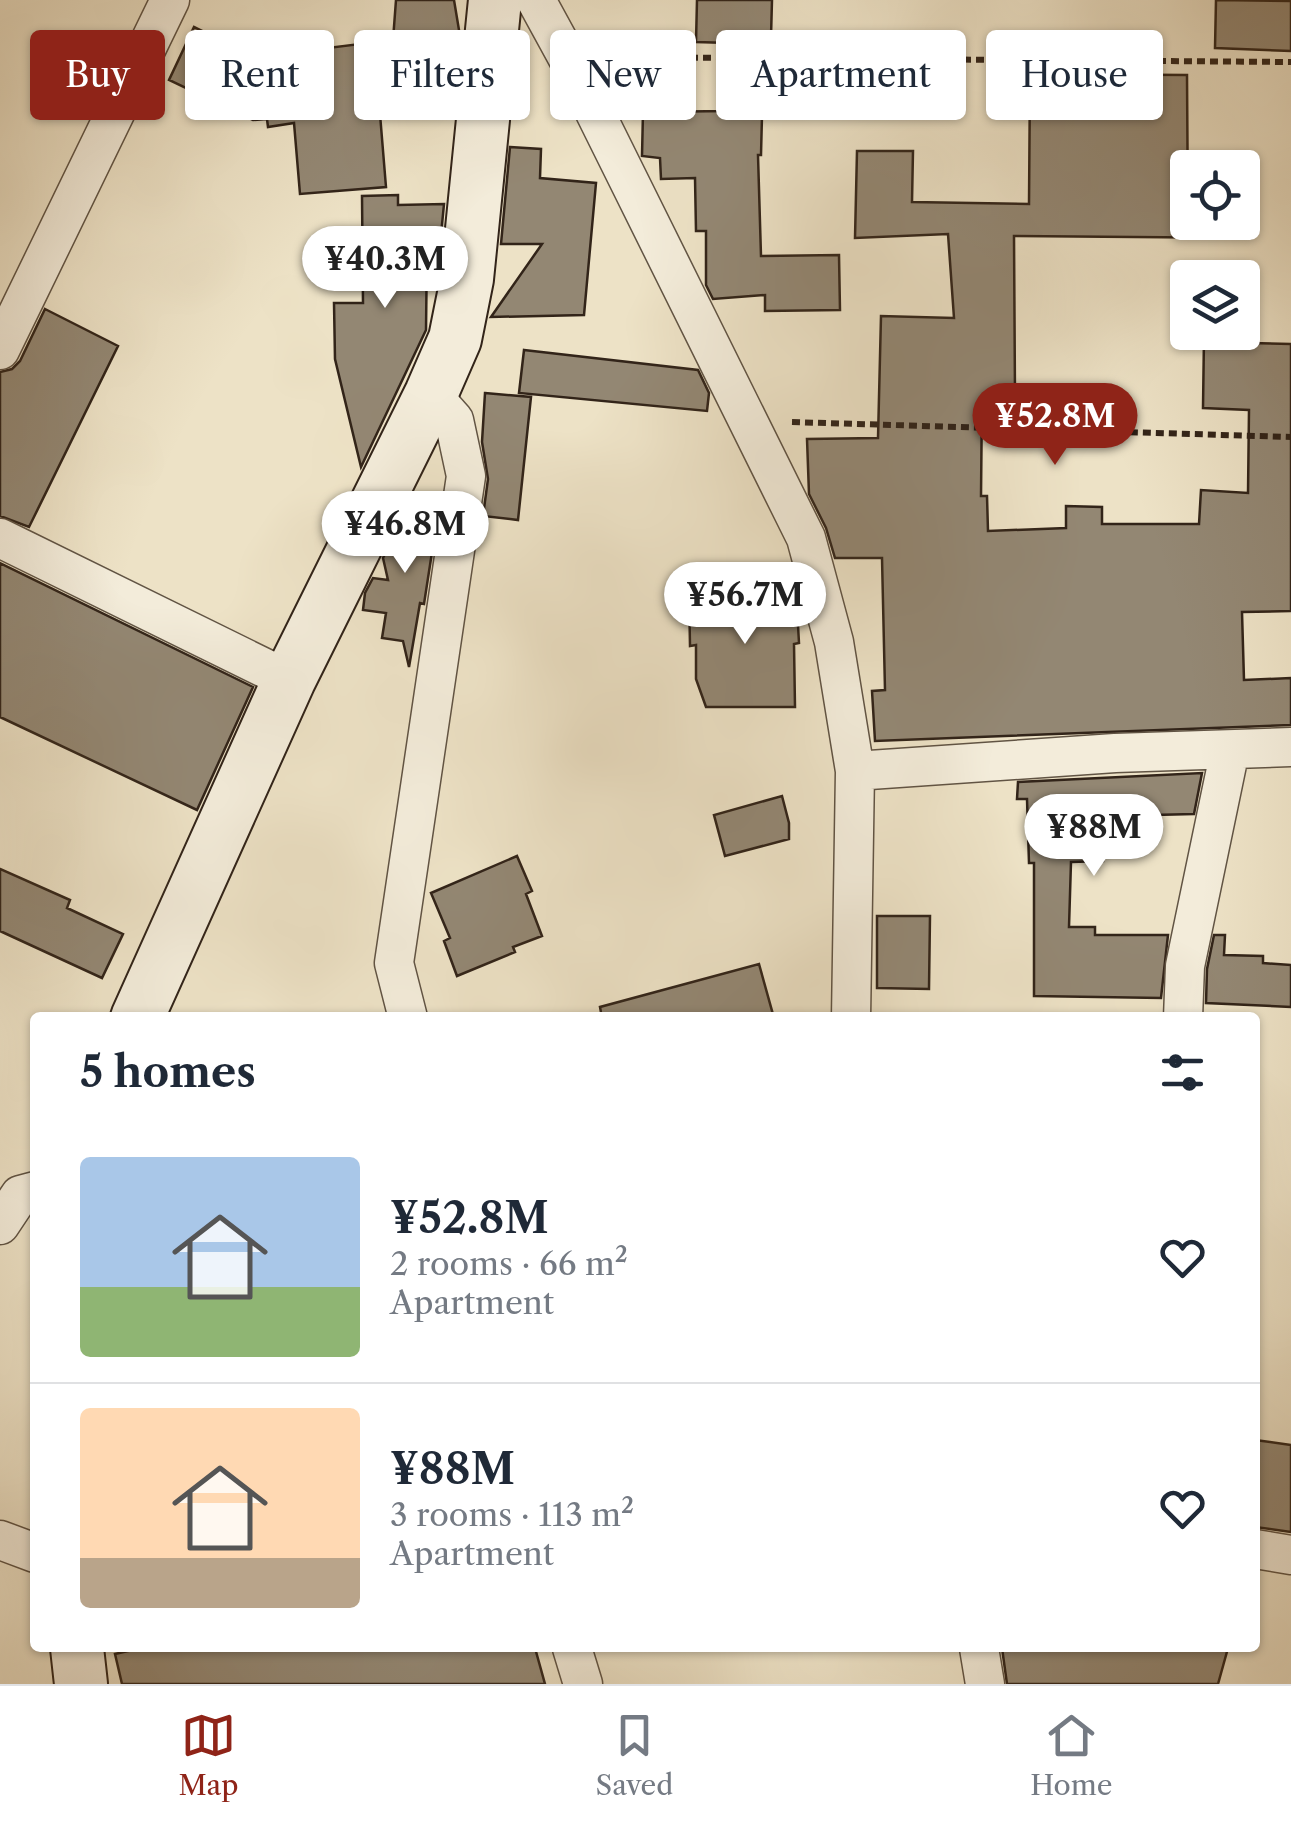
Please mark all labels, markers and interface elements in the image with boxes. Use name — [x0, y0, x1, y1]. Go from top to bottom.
chip: Buy — [30, 30, 165, 120]
chip: Rent — [185, 30, 334, 120]
chip: Filters — [354, 30, 530, 120]
chip: New — [550, 30, 696, 120]
chip: Apartment — [716, 30, 966, 120]
chip: House — [986, 30, 1163, 120]
map controls — [1170, 150, 1260, 350]
button: locate — [1170, 150, 1260, 240]
pin: ¥40.3M — [304, 226, 466, 311]
text: ¥40.3M — [324, 239, 446, 278]
button: layers — [1170, 260, 1260, 350]
pin: ¥52.8M — [974, 383, 1136, 468]
text: ¥52.8M — [994, 396, 1116, 435]
pin: ¥46.8M — [324, 491, 486, 576]
text: ¥46.8M — [344, 504, 466, 543]
pin: ¥56.7M — [664, 562, 826, 647]
text: ¥56.7M — [686, 575, 804, 614]
pin: ¥88M — [1035, 794, 1153, 879]
text: ¥88M — [1046, 807, 1142, 846]
icon: filters — [1155, 1045, 1210, 1100]
text: 5 homes — [80, 1046, 256, 1098]
text: ¥52.8M — [390, 1192, 549, 1244]
icon: home — [160, 1197, 280, 1317]
icon: heart — [1155, 1230, 1210, 1285]
text: 2 rooms · 66 m² — [390, 1244, 628, 1283]
text: Apartment — [390, 1283, 554, 1322]
text: ¥88M — [390, 1443, 515, 1495]
icon: home — [160, 1448, 280, 1568]
icon: heart — [1155, 1481, 1210, 1536]
text: 3 rooms · 113 m² — [390, 1495, 634, 1534]
text: Apartment — [390, 1534, 554, 1573]
tab: Map — [178, 1708, 239, 1802]
tab: Saved — [596, 1708, 673, 1802]
tab: Home — [1030, 1708, 1113, 1802]

